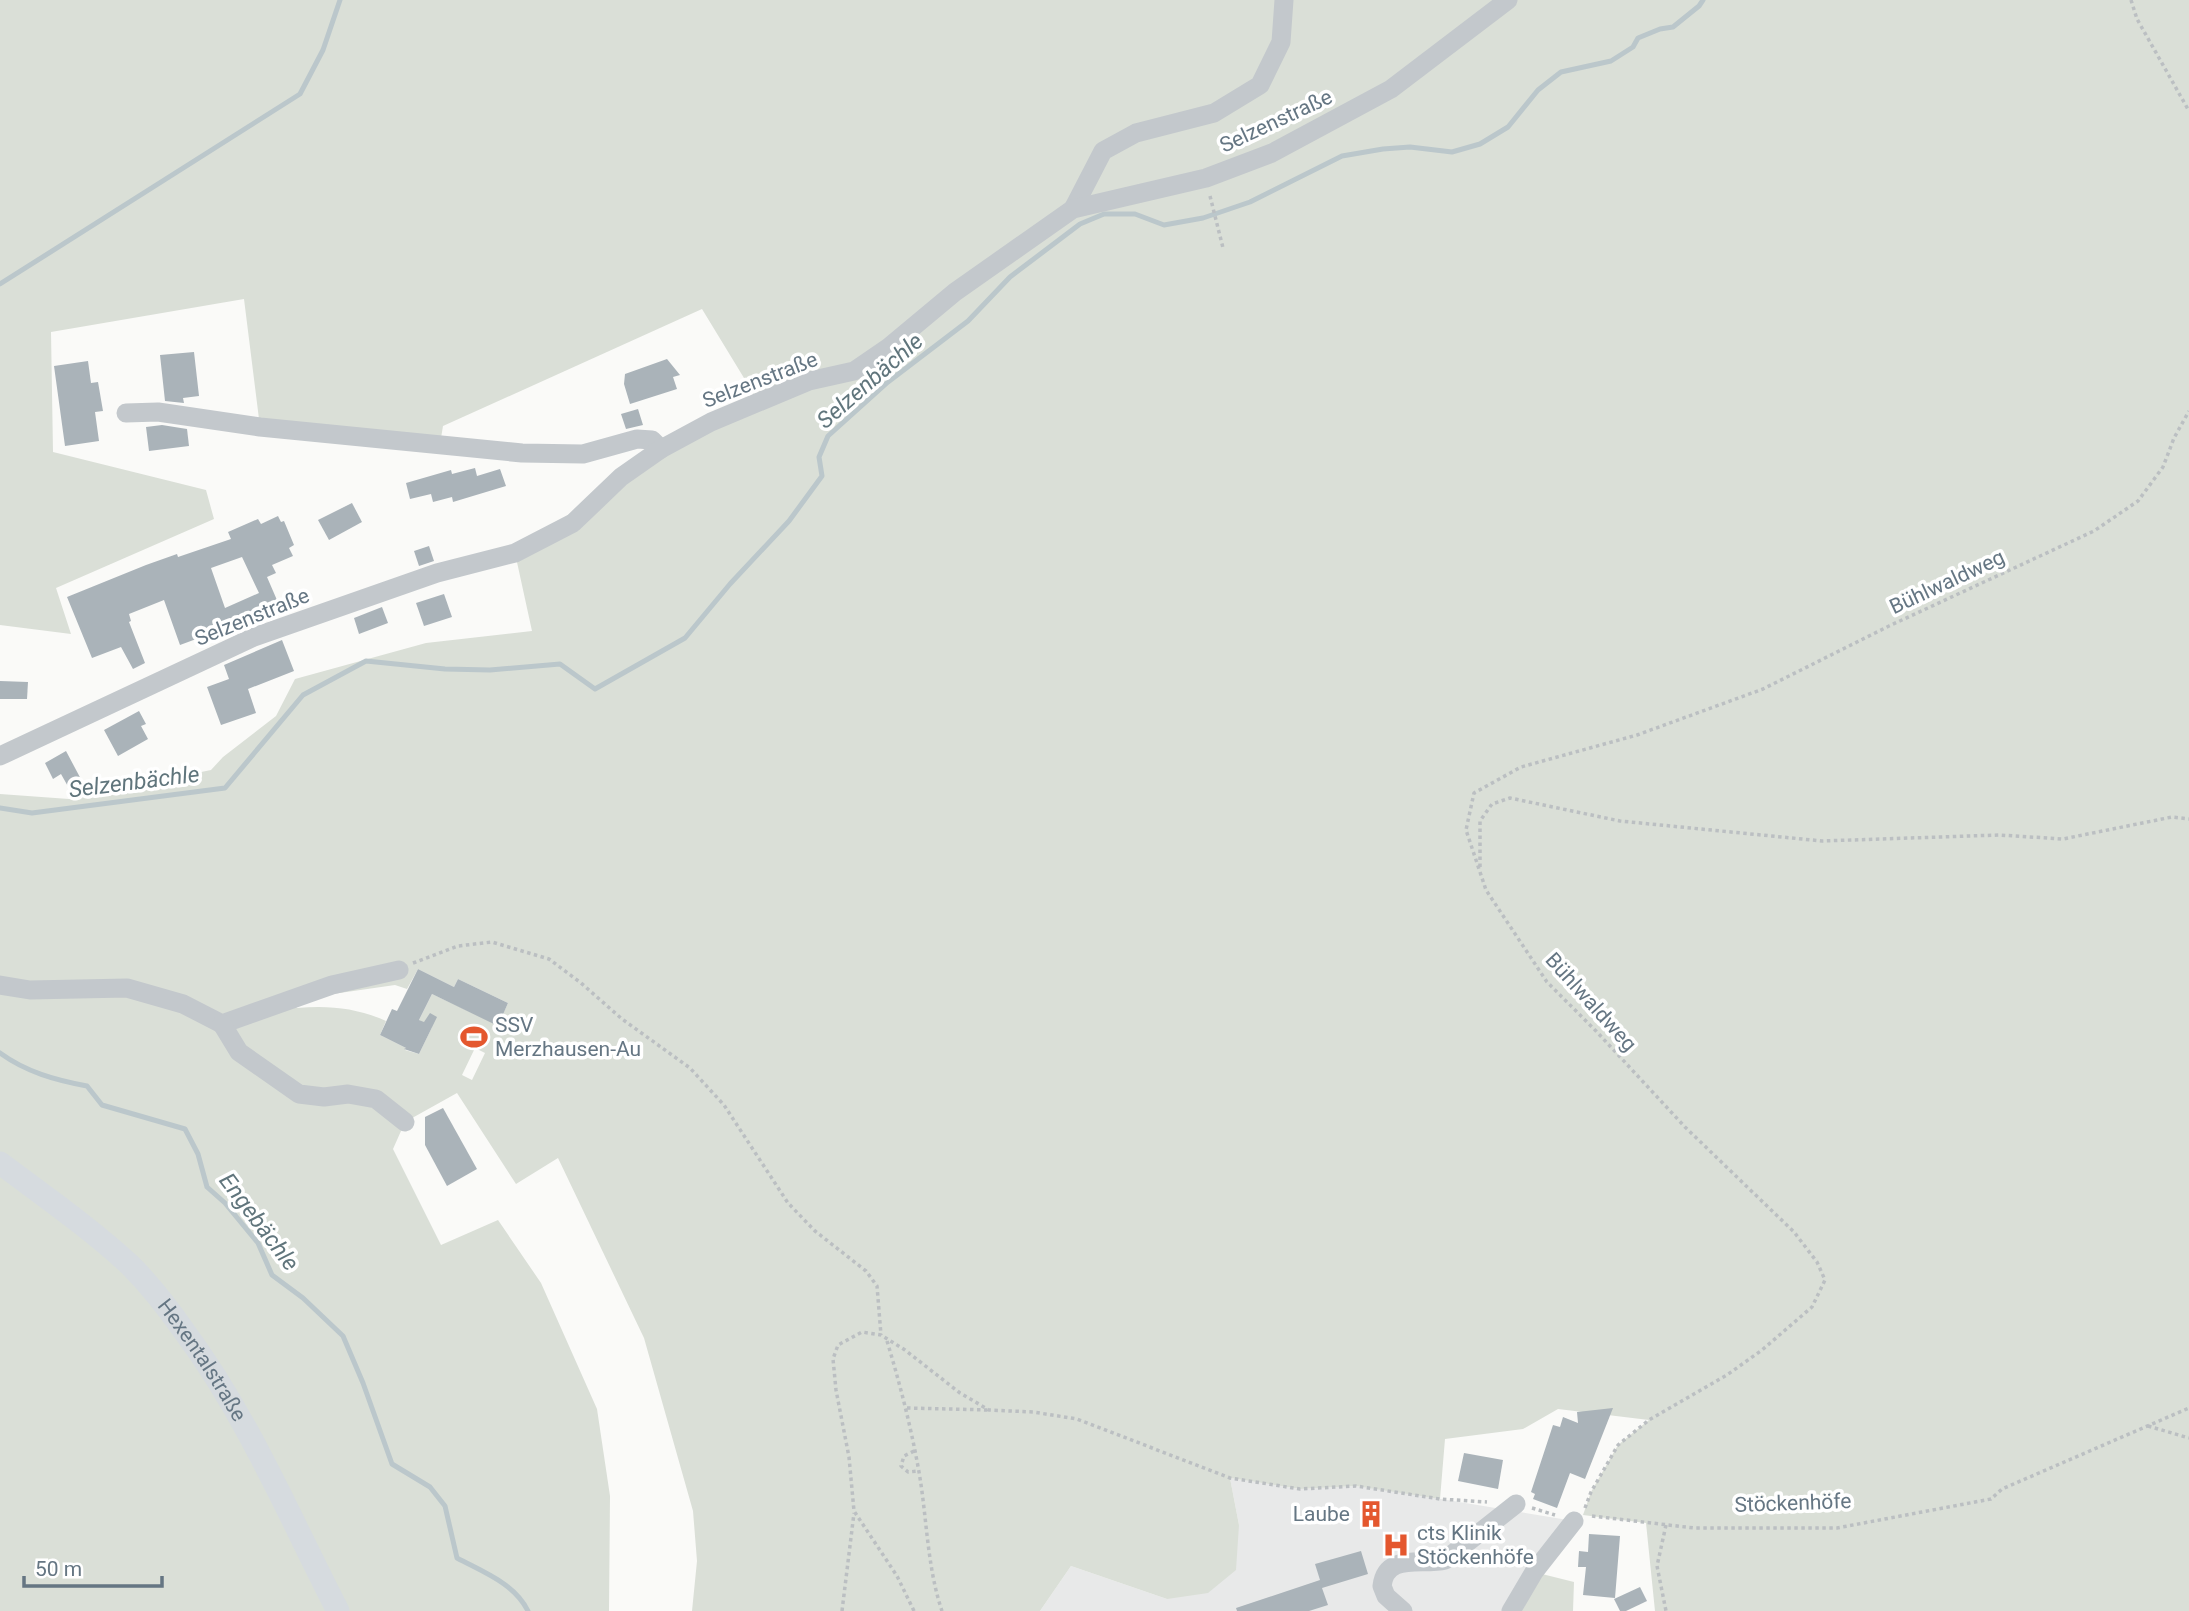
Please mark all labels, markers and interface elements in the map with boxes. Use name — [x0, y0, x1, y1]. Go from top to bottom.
street label: Selzenstraße — [1216, 85, 1336, 157]
water label: Selzenbächle — [812, 328, 929, 434]
street label: Selzenstraße — [699, 347, 821, 413]
street label: Bühlwaldweg — [1886, 545, 2008, 619]
street label: Selzenstraße — [191, 583, 313, 651]
water label: Selzenbächle — [67, 761, 201, 803]
street label: Bühlwaldweg — [1541, 948, 1641, 1056]
place label: SSV Merzhausen-Au — [495, 1013, 641, 1061]
sports icon: SSV Merzhausen-Au — [459, 1022, 489, 1052]
water label: Engebächle — [214, 1168, 305, 1276]
street label: Hexentalstraße — [153, 1294, 251, 1426]
street label: Stöckenhöfe — [1734, 1489, 1852, 1517]
building icon: Laube — [1356, 1499, 1386, 1529]
place label: Laube — [1293, 1502, 1350, 1526]
place label: cts Klinik Stöckenhöfe — [1417, 1521, 1534, 1569]
hospital icon: cts Klinik Stöckenhöfe — [1381, 1530, 1411, 1560]
scale bar — [24, 1544, 163, 1588]
text: 50 m — [35, 1557, 82, 1581]

